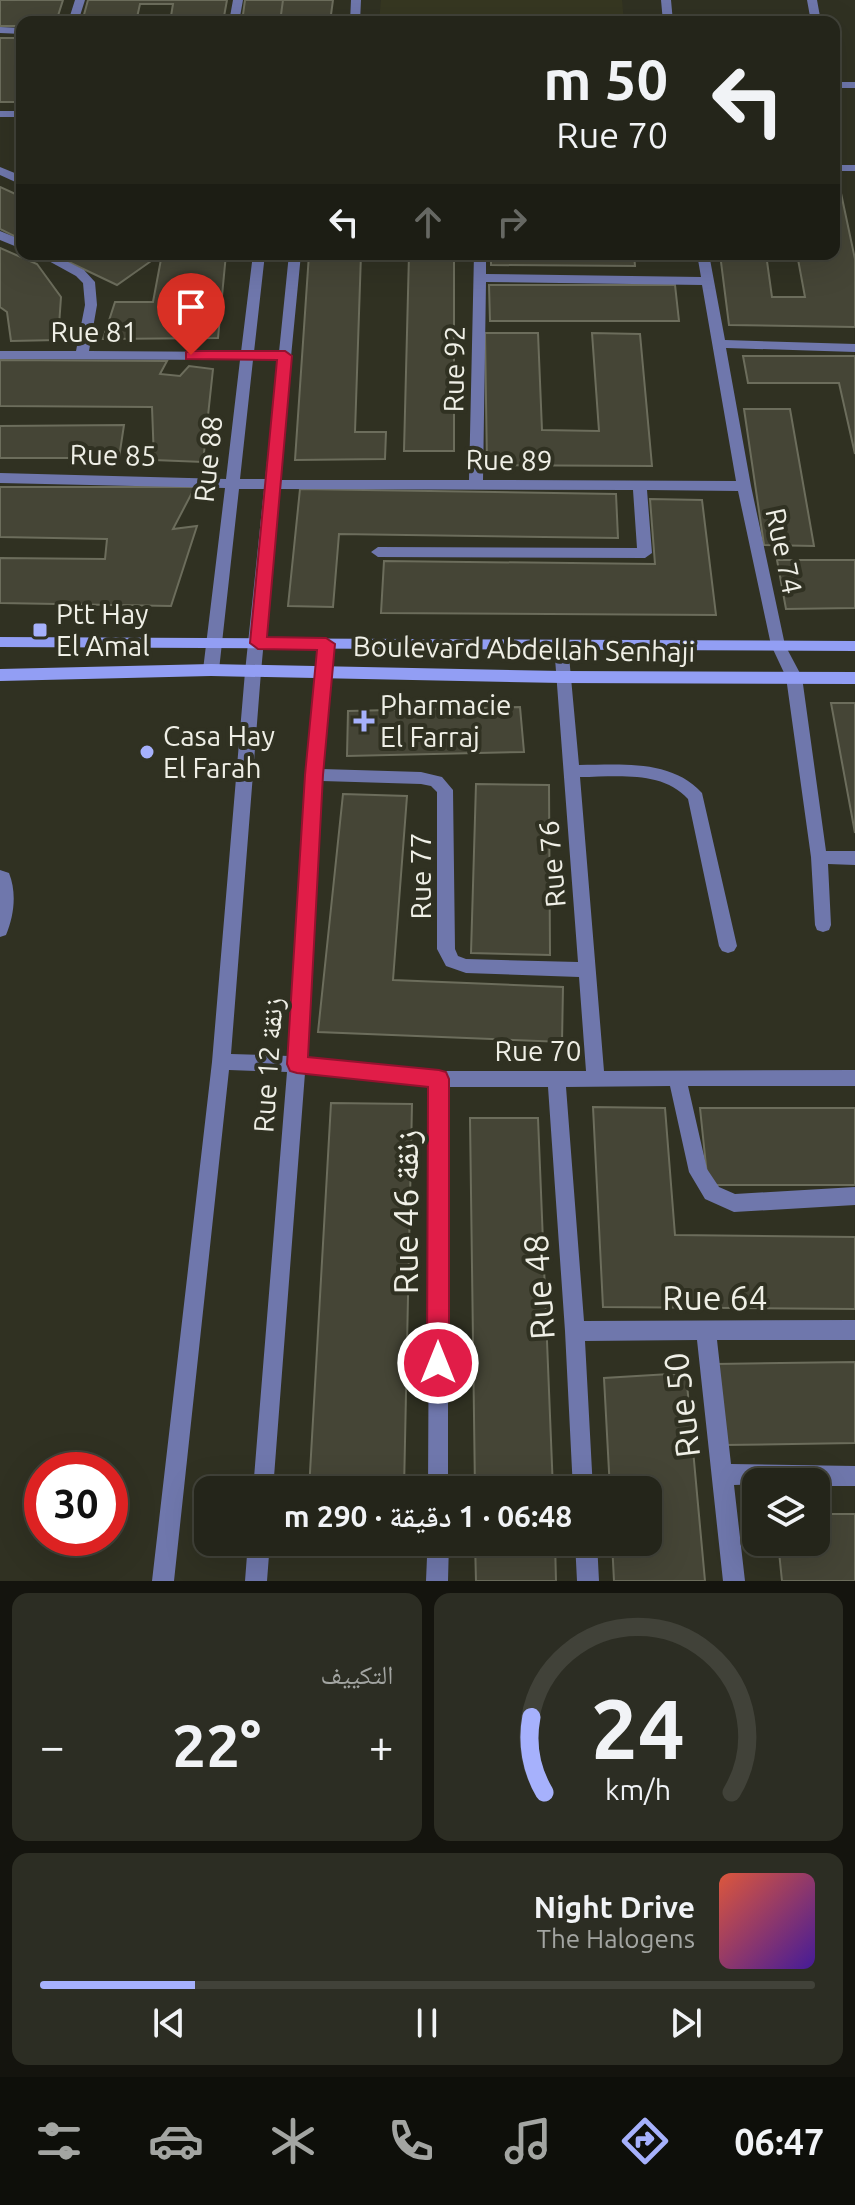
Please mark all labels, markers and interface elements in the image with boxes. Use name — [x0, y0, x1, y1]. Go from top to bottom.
text: 50 m — [543, 48, 668, 111]
icon: left — [696, 48, 800, 152]
text: Rue 70 — [556, 114, 668, 155]
icon: left — [322, 200, 366, 244]
icon: ahead — [406, 200, 450, 244]
icon: right — [490, 200, 534, 244]
pin — [157, 273, 225, 355]
icon: arrive — [169, 285, 213, 329]
street label: Rue 81 — [51, 316, 137, 347]
street label: Rue 92 — [437, 325, 470, 413]
street label: Rue 88 — [188, 414, 227, 504]
street label: Rue 85 — [69, 438, 157, 471]
street label: Rue 89 — [465, 443, 553, 476]
street label: Rue 74 — [760, 505, 809, 597]
place label: Ptt Hay El Amal — [56, 598, 150, 661]
marker: Ptt Hay El Amal — [31, 621, 49, 639]
street label: Boulevard Abdellah Senhaji — [353, 630, 695, 667]
place label: Pharmacie El Farraj — [380, 689, 512, 752]
marker: Pharmacie El Farraj — [355, 712, 373, 730]
place label: Casa Hay El Farah — [163, 720, 275, 783]
marker: Casa Hay El Farah — [138, 743, 156, 761]
street label: Rue 76 — [532, 819, 571, 909]
street label: Rue 77 — [405, 833, 436, 919]
street label: Rue 12 زنقة — [247, 996, 289, 1134]
street label: Rue 70 — [495, 1035, 581, 1066]
street label: Rue 46 زنقة — [386, 1130, 425, 1294]
street label: Rue 48 — [515, 1233, 561, 1341]
street label: Rue 64 — [662, 1278, 768, 1316]
position arrow — [396, 1321, 480, 1405]
street label: Rue 50 — [656, 1350, 706, 1460]
speed limit sign: 30 — [24, 1452, 128, 1556]
map controls — [742, 1468, 830, 1556]
button: layers — [742, 1468, 830, 1556]
text: 06:48 · 1 دقيقة · 290 m — [284, 1499, 572, 1533]
text: التكييف — [321, 1660, 394, 1689]
text: 24 — [591, 1681, 685, 1775]
text: 22° — [172, 1711, 261, 1778]
text: − — [40, 1721, 65, 1770]
text: + — [369, 1721, 394, 1770]
text: km/h — [605, 1773, 671, 1805]
text: Night Drive — [534, 1890, 695, 1924]
text: The Halogens — [536, 1924, 695, 1953]
icon: previous — [147, 2001, 191, 2045]
icon: pause — [405, 2001, 449, 2045]
icon: next — [664, 2001, 708, 2045]
icon: filters — [31, 2113, 87, 2169]
icon: car — [148, 2113, 204, 2169]
icon: climate — [265, 2113, 321, 2169]
icon: phone — [383, 2113, 439, 2169]
icon: music — [500, 2113, 556, 2169]
icon: directions — [617, 2113, 673, 2169]
text: 06:47 — [734, 2121, 824, 2162]

